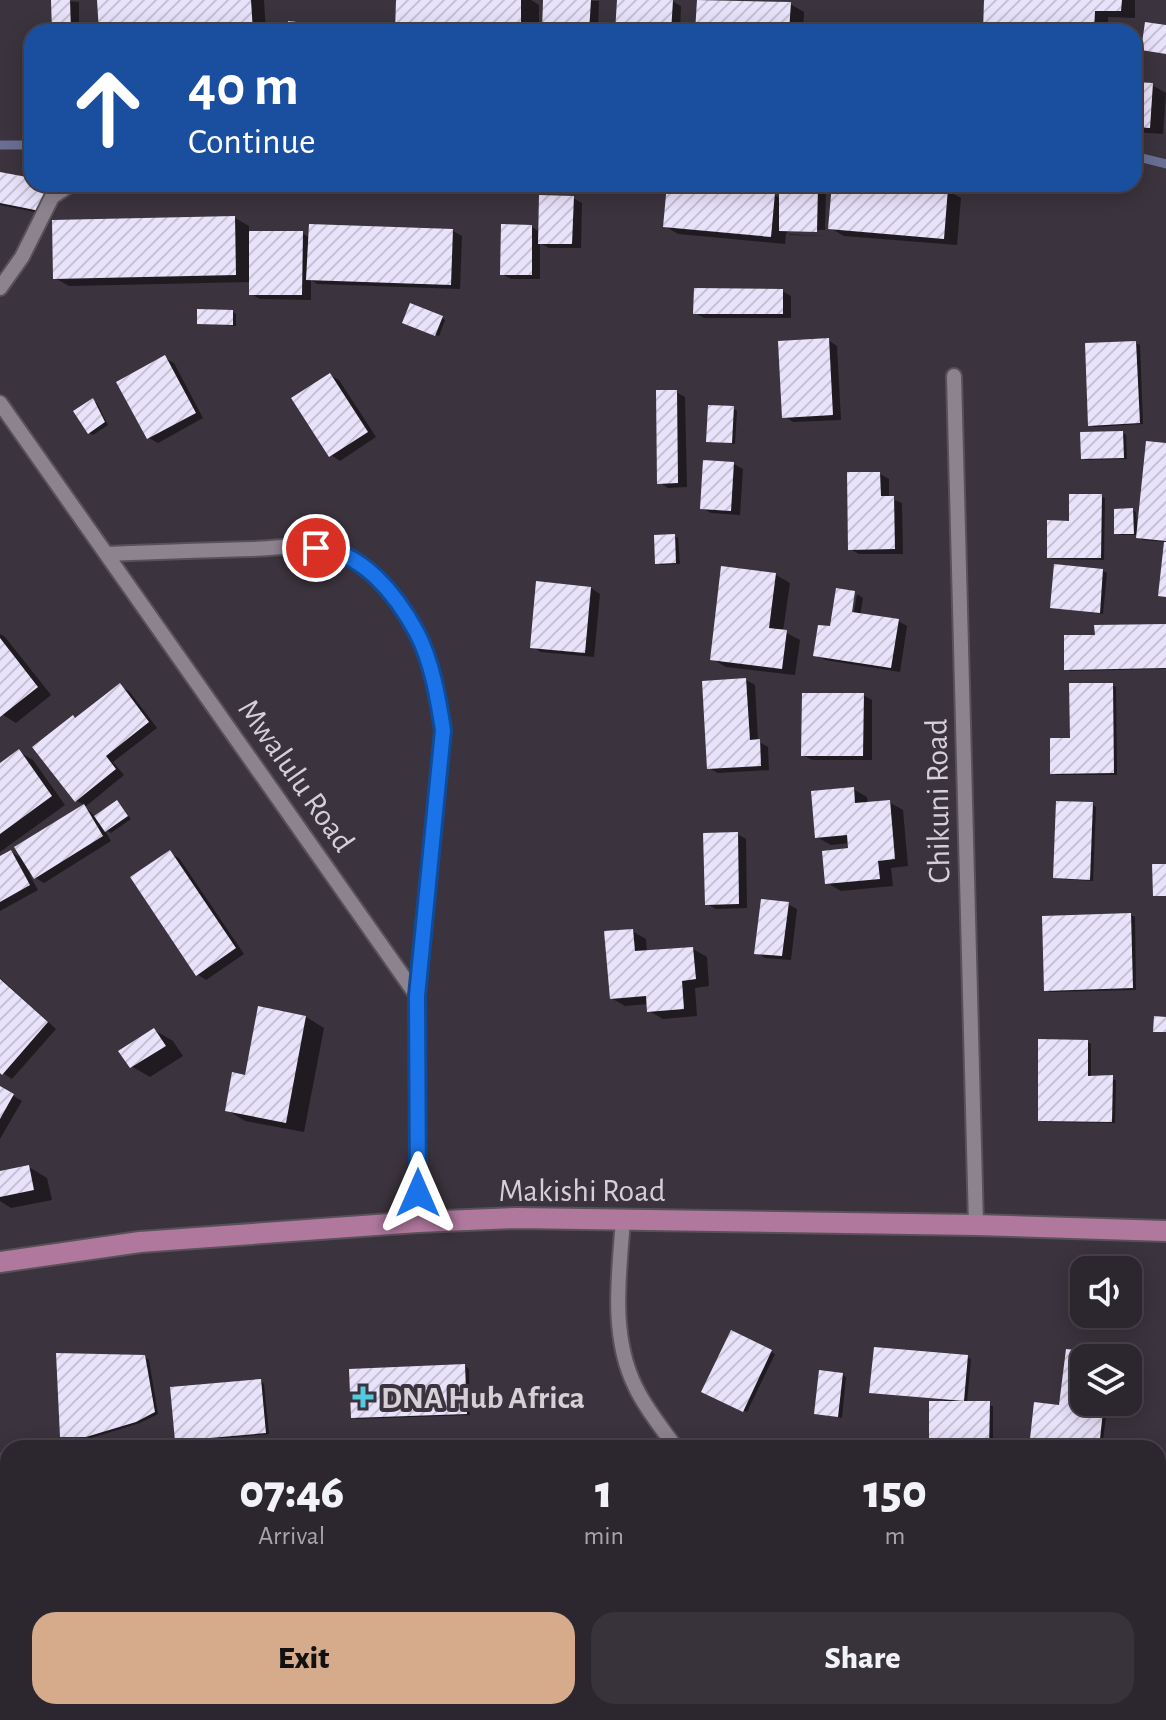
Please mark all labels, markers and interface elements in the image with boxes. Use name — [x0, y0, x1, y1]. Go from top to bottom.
icon: ahead — [56, 56, 160, 160]
text: 40 m — [188, 59, 299, 115]
text: Continue — [188, 124, 316, 160]
pin — [282, 514, 350, 582]
icon: arrive — [294, 526, 338, 570]
street label: Mwalulu Road — [232, 694, 360, 858]
street label: Chikuni Road — [921, 718, 955, 884]
position arrow — [376, 1151, 460, 1235]
street label: Makishi Road — [498, 1175, 666, 1207]
map controls — [1070, 1256, 1142, 1416]
button: sound — [1070, 1256, 1142, 1328]
button: layers — [1070, 1344, 1142, 1416]
place label: DNA Hub Africa — [381, 1382, 585, 1414]
marker: DNA Hub Africa — [352, 1386, 374, 1408]
text: 07:46 — [239, 1469, 344, 1517]
text: 1 — [595, 1469, 613, 1517]
text: 150 — [863, 1469, 927, 1517]
text: Arrival — [258, 1523, 325, 1549]
text: min — [583, 1523, 624, 1549]
text: m — [885, 1523, 905, 1549]
button: Exit — [32, 1612, 575, 1704]
button: Share — [591, 1612, 1134, 1704]

